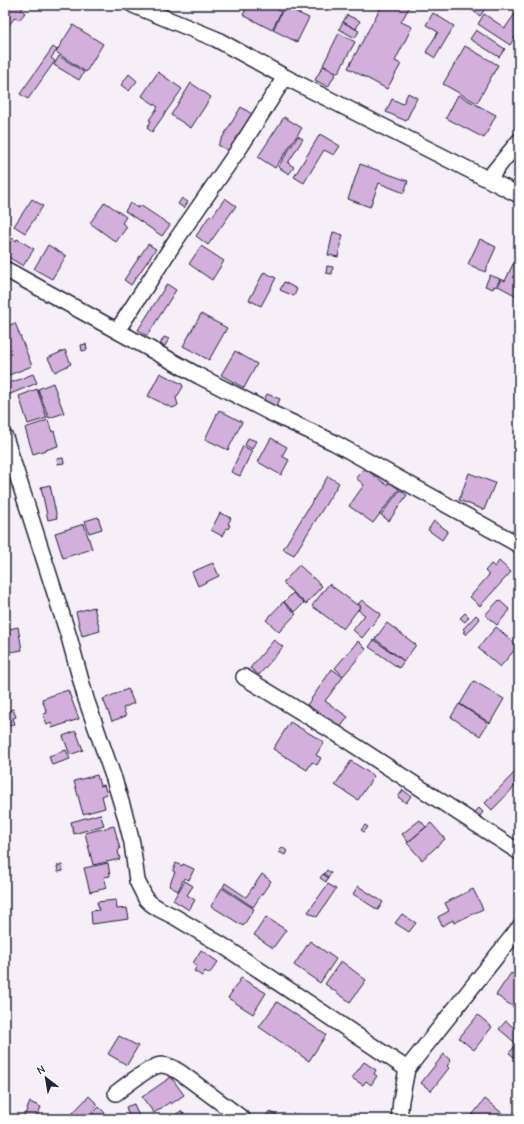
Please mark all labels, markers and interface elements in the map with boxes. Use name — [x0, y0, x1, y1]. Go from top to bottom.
north arrow — [26, 1058, 66, 1098]
text: N — [35, 1062, 48, 1077]

